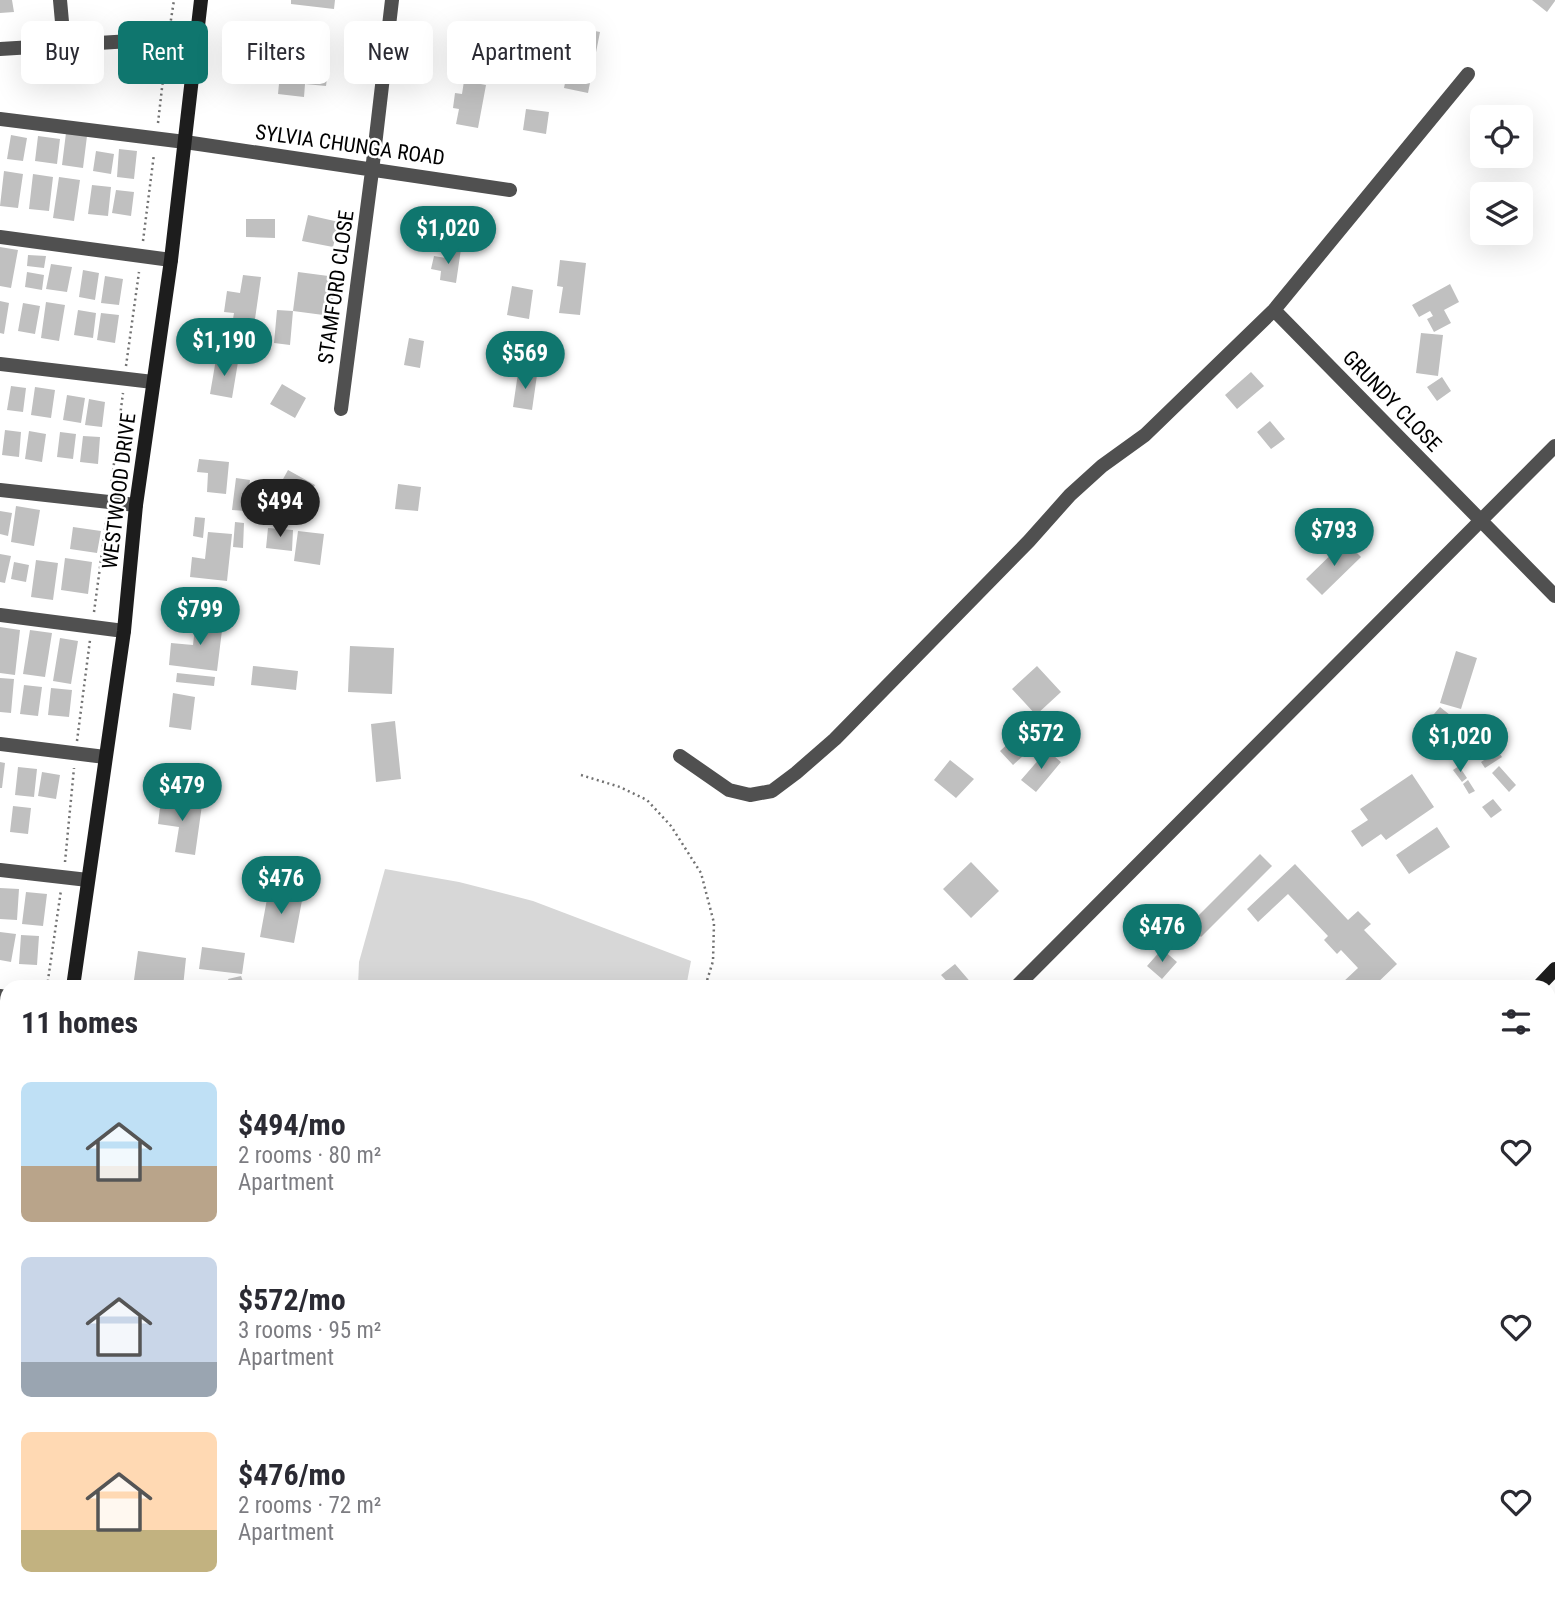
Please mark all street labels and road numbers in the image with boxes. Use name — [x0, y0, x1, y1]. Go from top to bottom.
street label: SYLVIA CHUNGA ROAD — [254, 120, 446, 170]
street label: STAMFORD CLOSE — [313, 209, 359, 365]
street label: GRUNDY CLOSE — [1338, 346, 1446, 456]
street label: WESTWOOD DRIVE — [98, 412, 140, 570]

